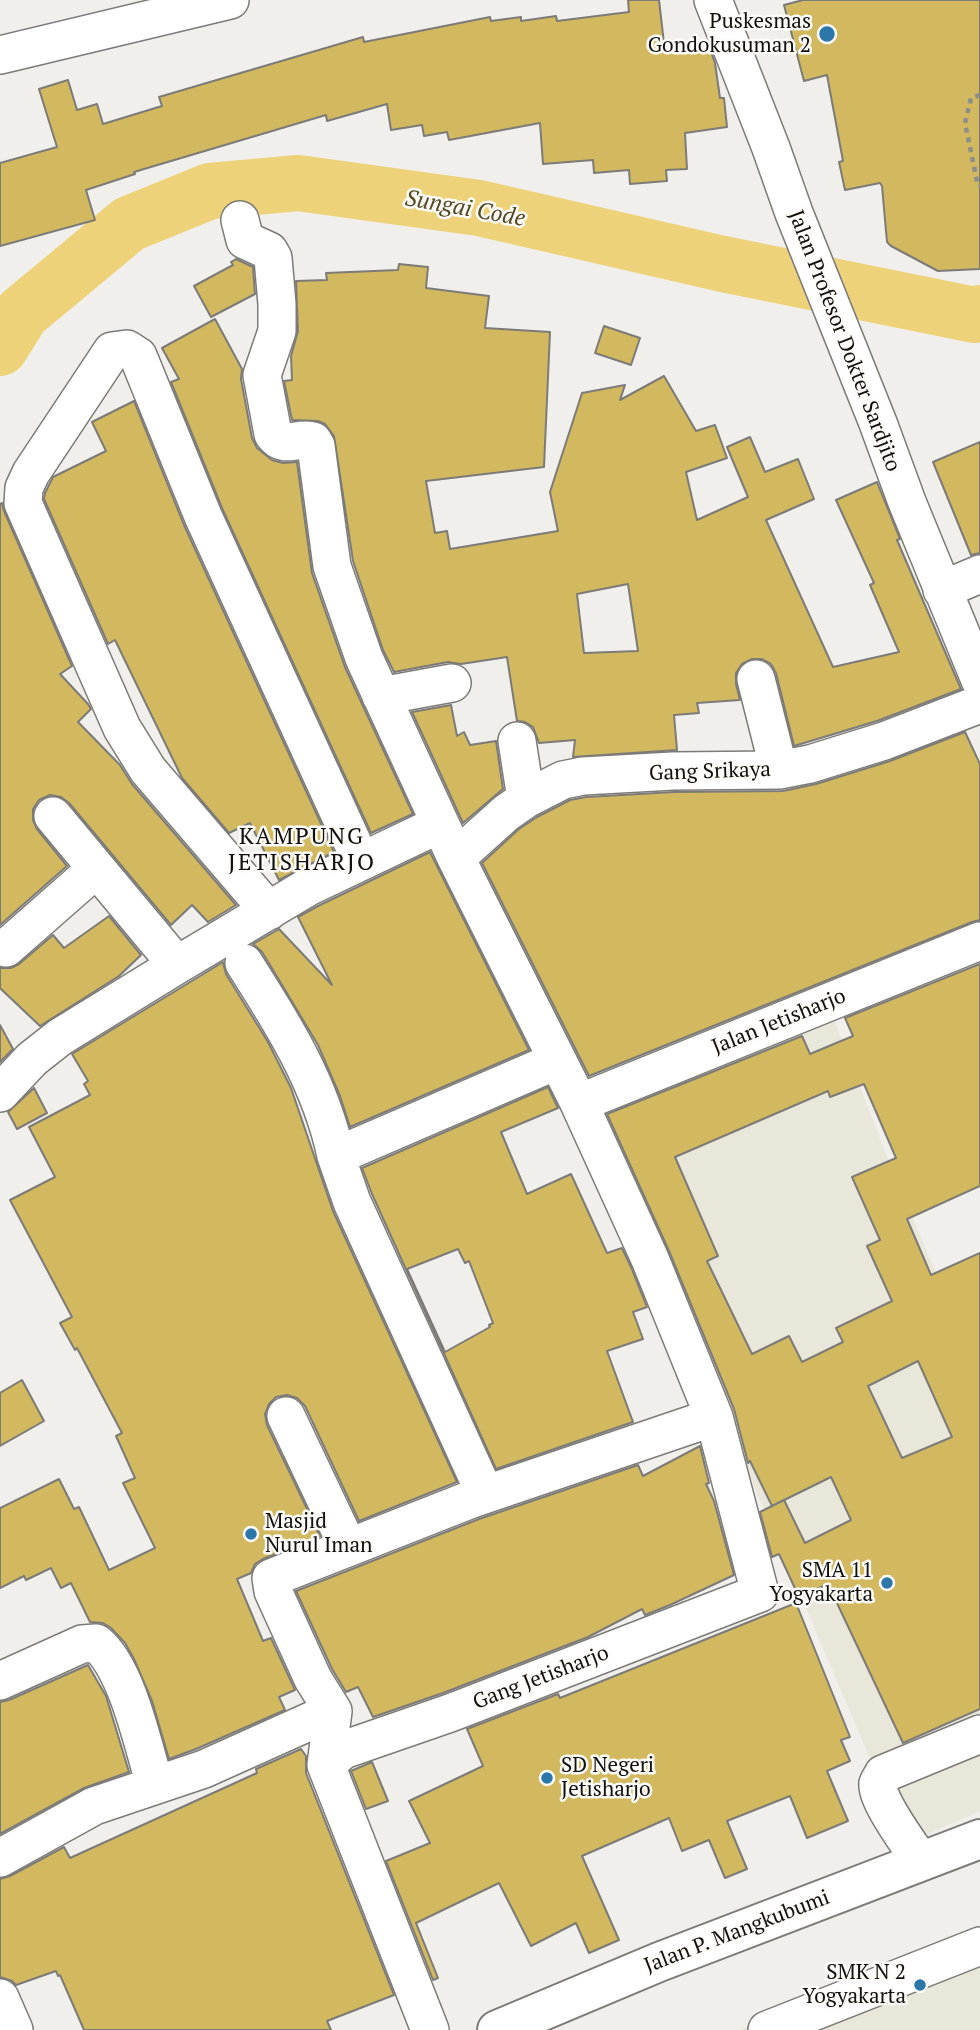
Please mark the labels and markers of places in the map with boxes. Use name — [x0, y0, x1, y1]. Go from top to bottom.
place label: Puskesmas Gondokusuman 2 — [648, 9, 811, 59]
marker: Puskesmas Gondokusuman 2 — [817, 24, 837, 44]
place label: Masjid Nurul Iman — [265, 1509, 373, 1559]
marker: Masjid Nurul Iman — [243, 1526, 259, 1542]
place label: SMA 11 Yogyakarta — [770, 1558, 873, 1608]
marker: SMA 11 Yogyakarta — [879, 1575, 895, 1591]
place label: SD Negeri Jetisharjo — [561, 1753, 654, 1803]
marker: SD Negeri Jetisharjo — [539, 1770, 555, 1786]
place label: SMK N 2 Yogyakarta — [803, 1960, 906, 2010]
marker: SMK N 2 Yogyakarta — [912, 1977, 928, 1993]

